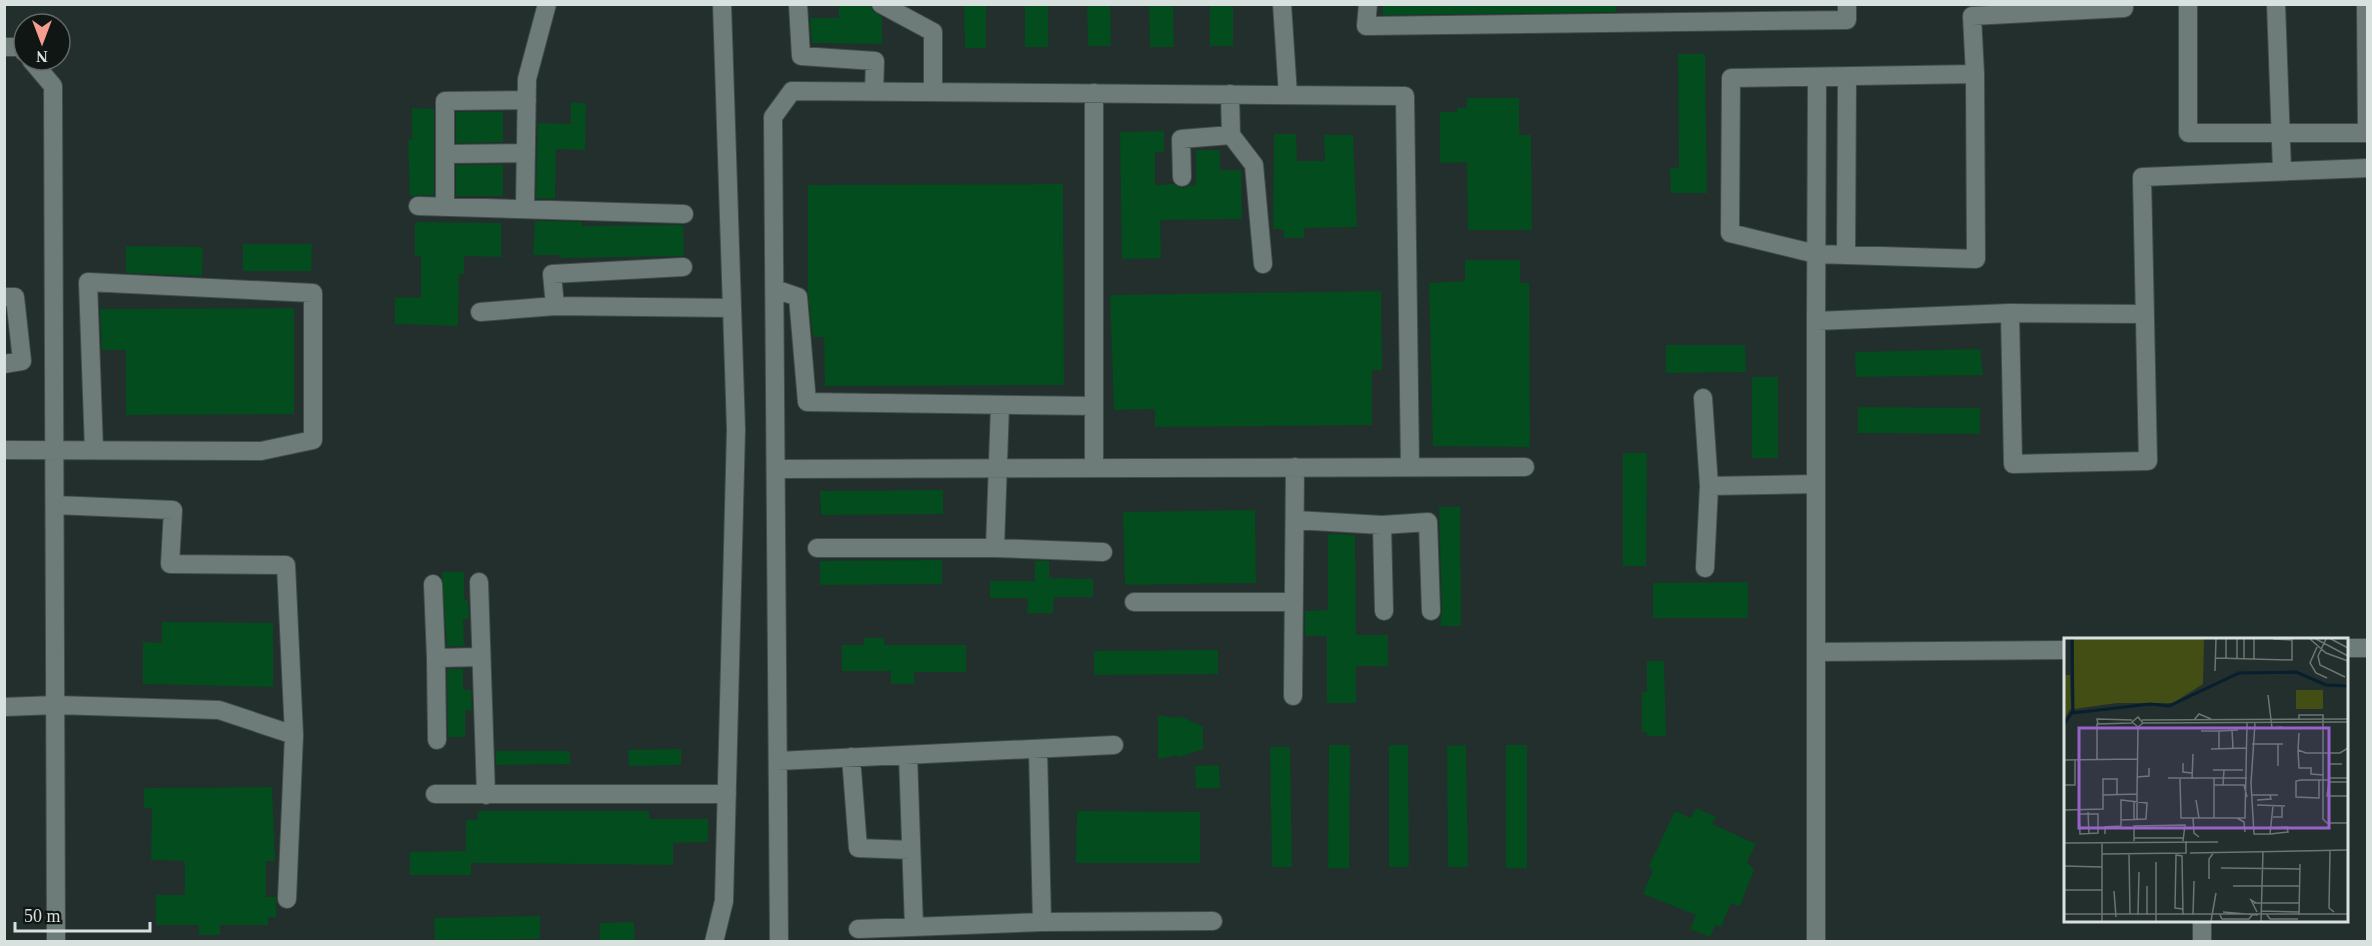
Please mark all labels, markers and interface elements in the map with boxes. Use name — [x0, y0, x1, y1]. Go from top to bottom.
north arrow — [12, 12, 72, 72]
text: N — [36, 48, 48, 65]
inset map — [2064, 638, 2348, 922]
scale bar — [15, 895, 150, 933]
text: 50 m — [24, 906, 61, 926]

